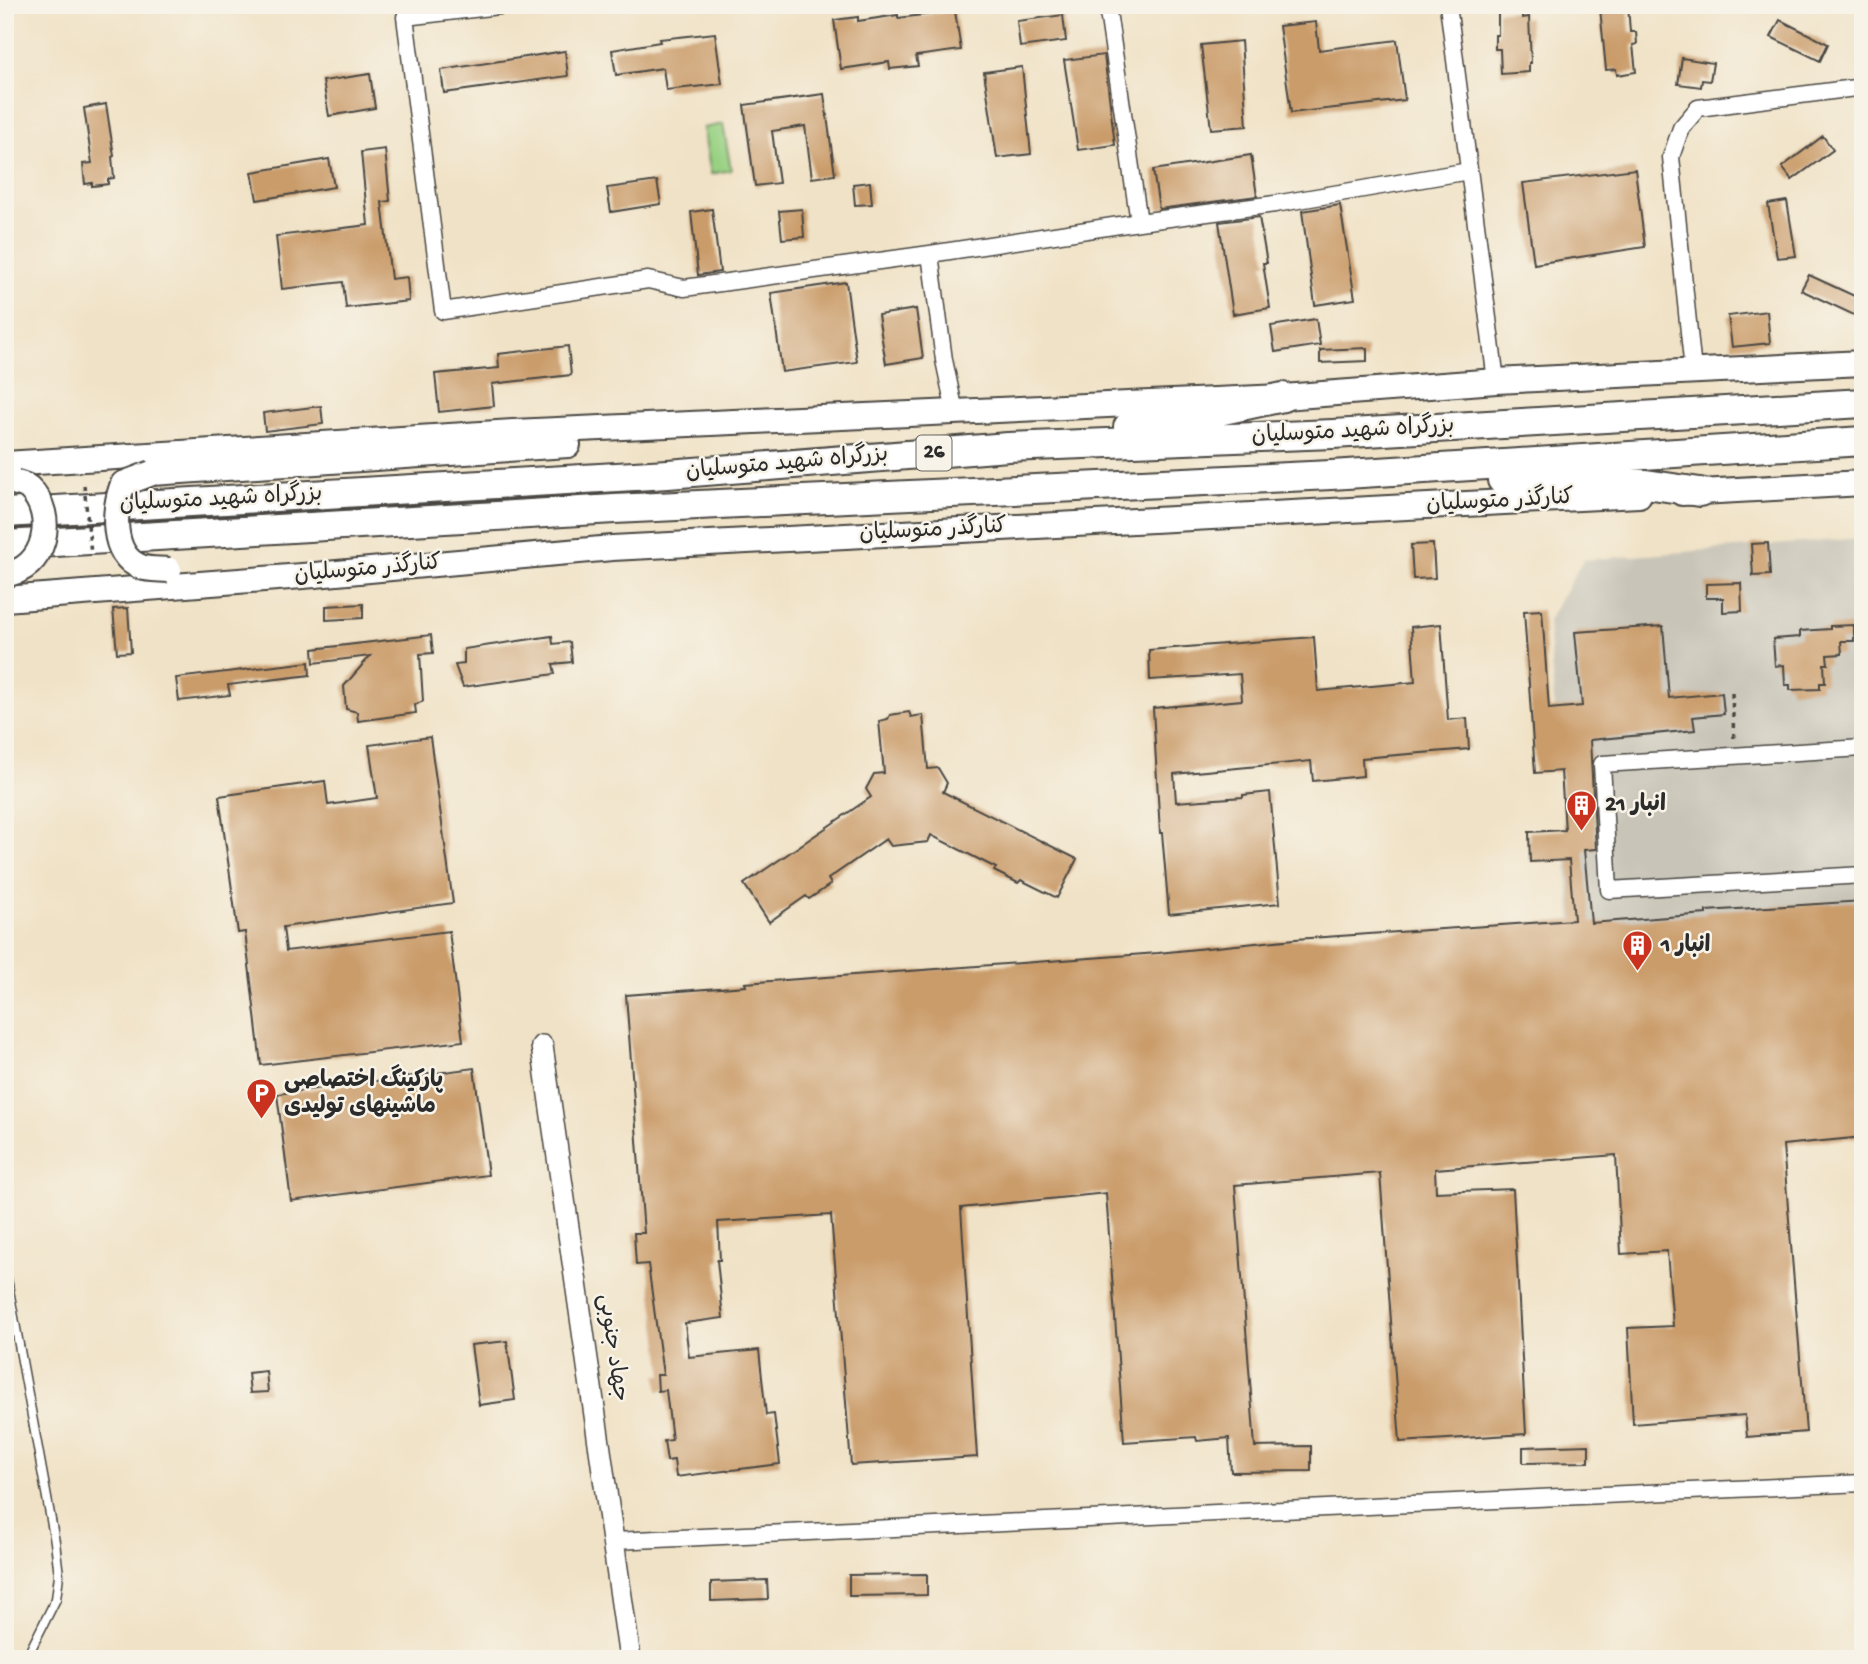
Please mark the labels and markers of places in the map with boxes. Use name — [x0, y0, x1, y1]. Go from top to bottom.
building icon: انبار 21 — [1565, 788, 1599, 832]
place label: انبار 21 — [1605, 792, 1666, 819]
building icon: انبار 1 — [1621, 929, 1655, 973]
place label: انبار 1 — [1660, 933, 1711, 960]
place label: پارکینگ اختصاصی ماشینهای تولیدی — [284, 1064, 443, 1121]
parking icon: پارکینگ اختصاصی ماشینهای تولیدی — [244, 1077, 278, 1121]

